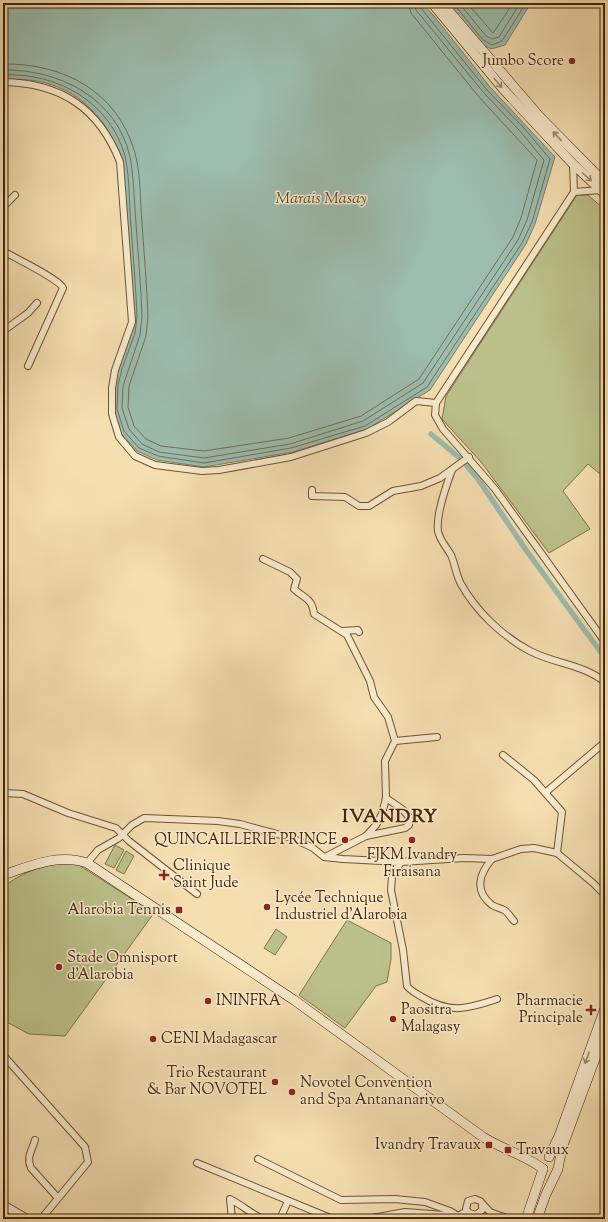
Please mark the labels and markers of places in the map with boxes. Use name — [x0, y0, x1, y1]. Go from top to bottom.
place label: Jumbo Score — [482, 51, 564, 72]
marker: Jumbo Score — [567, 56, 577, 66]
place label: QUINCAILLERIE PRINCE — [154, 830, 337, 851]
marker: QUINCAILLERIE PRINCE — [340, 835, 350, 845]
marker: FJKM Ivandry Firaisana — [407, 835, 417, 845]
place label: FJKM Ivandry Firaisana — [367, 845, 458, 883]
place label: Clinique Saint Jude — [173, 856, 238, 894]
marker: Clinique Saint Jude — [158, 869, 170, 881]
place label: Lycée Technique Industriel d'Alarobia — [275, 888, 408, 926]
place label: Alarobia Tennis — [68, 900, 171, 921]
marker: Lycée Technique Industriel d'Alarobia — [262, 902, 272, 912]
marker: Alarobia Tennis — [174, 905, 184, 915]
place label: Stade Omnisport d'Alarobia — [67, 948, 178, 986]
marker: Stade Omnisport d'Alarobia — [54, 962, 64, 972]
place label: ININFRA — [216, 991, 281, 1012]
place label: Pharmacie Principale — [516, 991, 583, 1029]
marker: ININFRA — [203, 996, 213, 1006]
place label: Paositra Malagasy — [401, 1000, 461, 1038]
marker: Pharmacie Principale — [586, 1005, 596, 1015]
marker: Paositra Malagasy — [388, 1014, 398, 1024]
place label: CENI Madagascar — [161, 1029, 278, 1050]
marker: CENI Madagascar — [148, 1034, 158, 1044]
place label: Trio Restaurant & Bar NOVOTEL — [147, 1063, 267, 1101]
place label: Novotel Convention and Spa Antananarivo — [300, 1073, 444, 1111]
marker: Trio Restaurant & Bar NOVOTEL — [270, 1077, 280, 1087]
marker: Novotel Convention and Spa Antananarivo — [287, 1087, 297, 1097]
place label: Ivandry Travaux — [375, 1135, 481, 1156]
marker: Ivandry Travaux — [484, 1140, 494, 1150]
place label: Travaux — [516, 1140, 569, 1161]
marker: Travaux — [503, 1145, 513, 1155]

